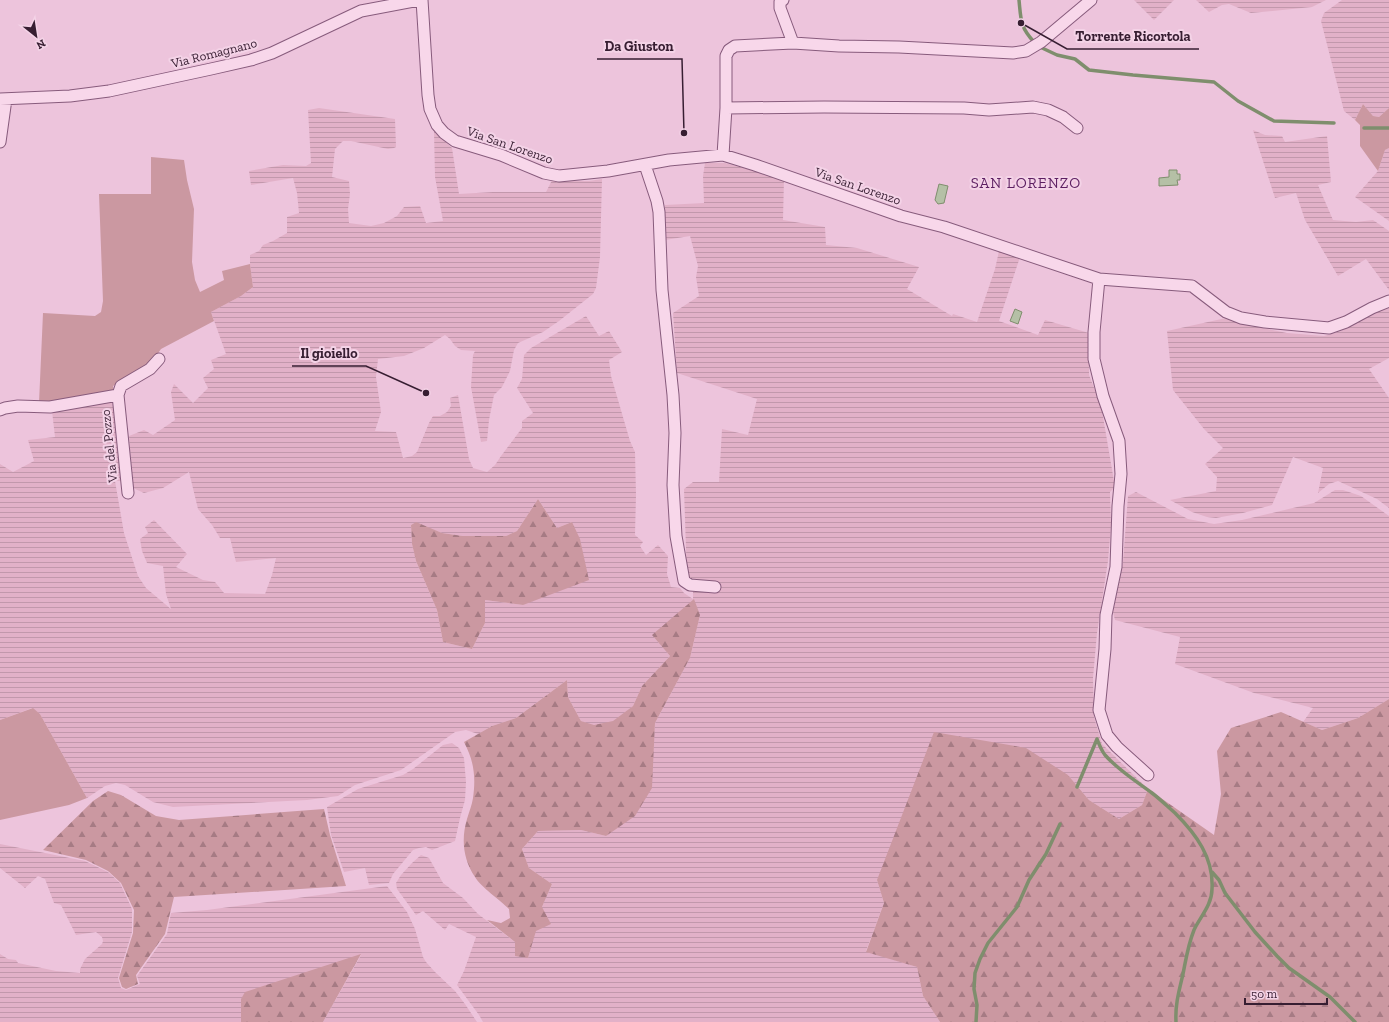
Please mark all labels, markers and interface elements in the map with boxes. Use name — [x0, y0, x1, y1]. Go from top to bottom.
north arrow — [16, 16, 56, 56]
callout: Torrente Ricortola — [1067, 23, 1199, 49]
text: Torrente Ricortola — [1075, 28, 1191, 45]
callout: Da Giuston — [597, 33, 682, 59]
street label: Via Romagnano — [168, 35, 259, 71]
text: N — [33, 37, 48, 52]
text: Da Giuston — [604, 38, 674, 55]
street label: Via San Lorenzo — [464, 123, 555, 167]
street label: Via San Lorenzo — [812, 164, 903, 208]
district label: SAN LORENZO — [971, 174, 1081, 192]
callout: Il gioiello — [292, 340, 366, 366]
text: Il gioiello — [300, 345, 358, 362]
street label: Via del Pozzo — [98, 408, 120, 484]
scale bar — [1245, 980, 1327, 1006]
text: 50 m — [1251, 987, 1278, 1001]

